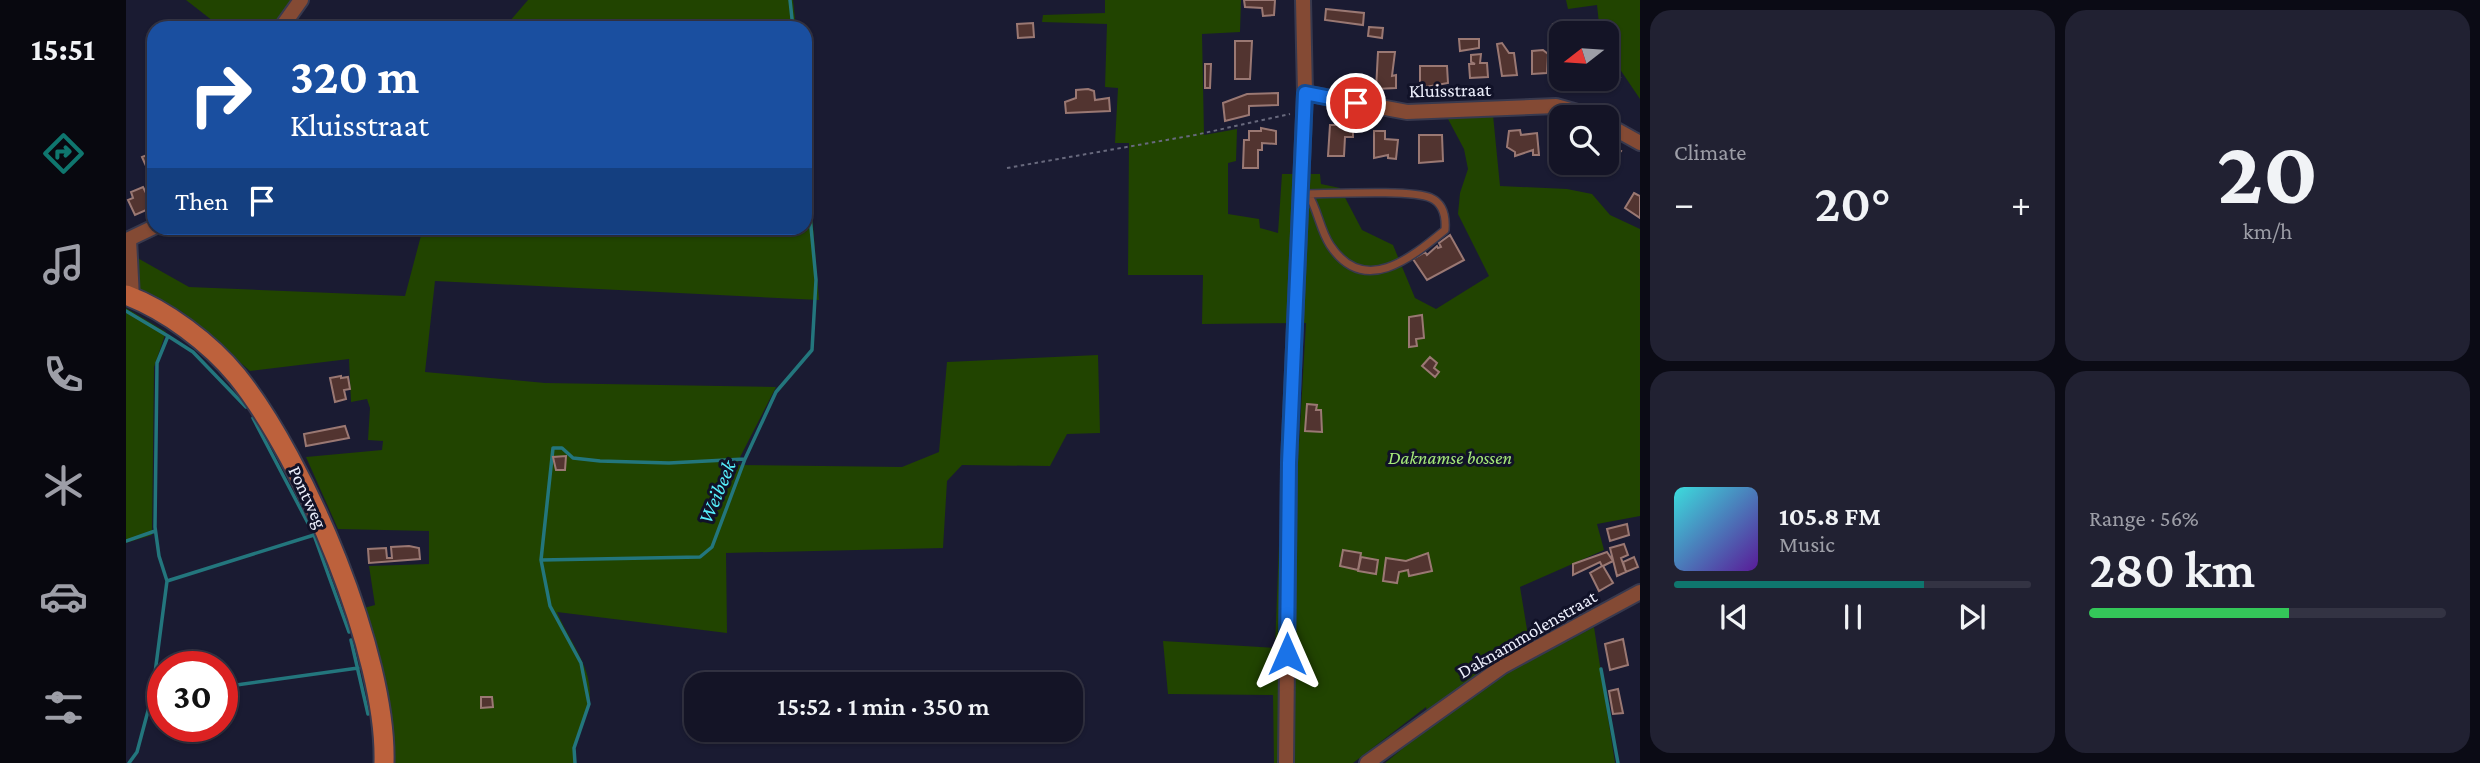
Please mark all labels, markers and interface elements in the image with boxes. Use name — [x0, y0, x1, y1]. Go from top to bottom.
north arrow — [1549, 21, 1619, 91]
map controls — [1549, 21, 1619, 175]
text: 15:51 — [31, 31, 95, 67]
icon: right — [175, 49, 266, 140]
text: 320 m — [290, 49, 419, 104]
pin — [1326, 73, 1386, 133]
street label: Kluisstraat — [1409, 79, 1492, 101]
icon: arrive — [1337, 84, 1375, 122]
button: search — [1549, 105, 1619, 175]
text: Kluisstraat — [290, 107, 429, 143]
text: 20 — [2217, 121, 2318, 223]
icon: directions — [39, 129, 88, 178]
text: Climate — [1674, 139, 1746, 165]
text: 20° — [1814, 174, 1891, 232]
icon: arrive — [243, 182, 281, 220]
text: − — [1674, 182, 1694, 224]
text: + — [2011, 182, 2031, 224]
text: Then — [175, 187, 229, 216]
text: km/h — [2243, 218, 2292, 244]
icon: music — [39, 240, 88, 289]
icon: phone — [39, 350, 88, 399]
park label: Daknamse bossen — [1388, 447, 1512, 468]
water label: Weibeek — [693, 456, 741, 527]
icon: climate — [39, 461, 88, 510]
street label: Pontweg — [284, 463, 332, 531]
text: 105.8 FM — [1779, 502, 1881, 531]
text: Range · 56% — [2089, 505, 2199, 531]
text: Music — [1779, 531, 1835, 557]
text: 280 km — [2089, 540, 2255, 598]
icon: car — [39, 572, 88, 621]
street label: Daknammolenstraat — [1454, 585, 1601, 682]
icon: previous — [1715, 598, 1753, 636]
icon: pause — [1834, 598, 1872, 636]
icon: next — [1953, 598, 1991, 636]
position arrow — [1250, 617, 1324, 691]
speed limit sign: 30 — [147, 651, 238, 742]
icon: filters — [39, 683, 88, 732]
text: 15:52 · 1 min · 350 m — [777, 692, 990, 721]

